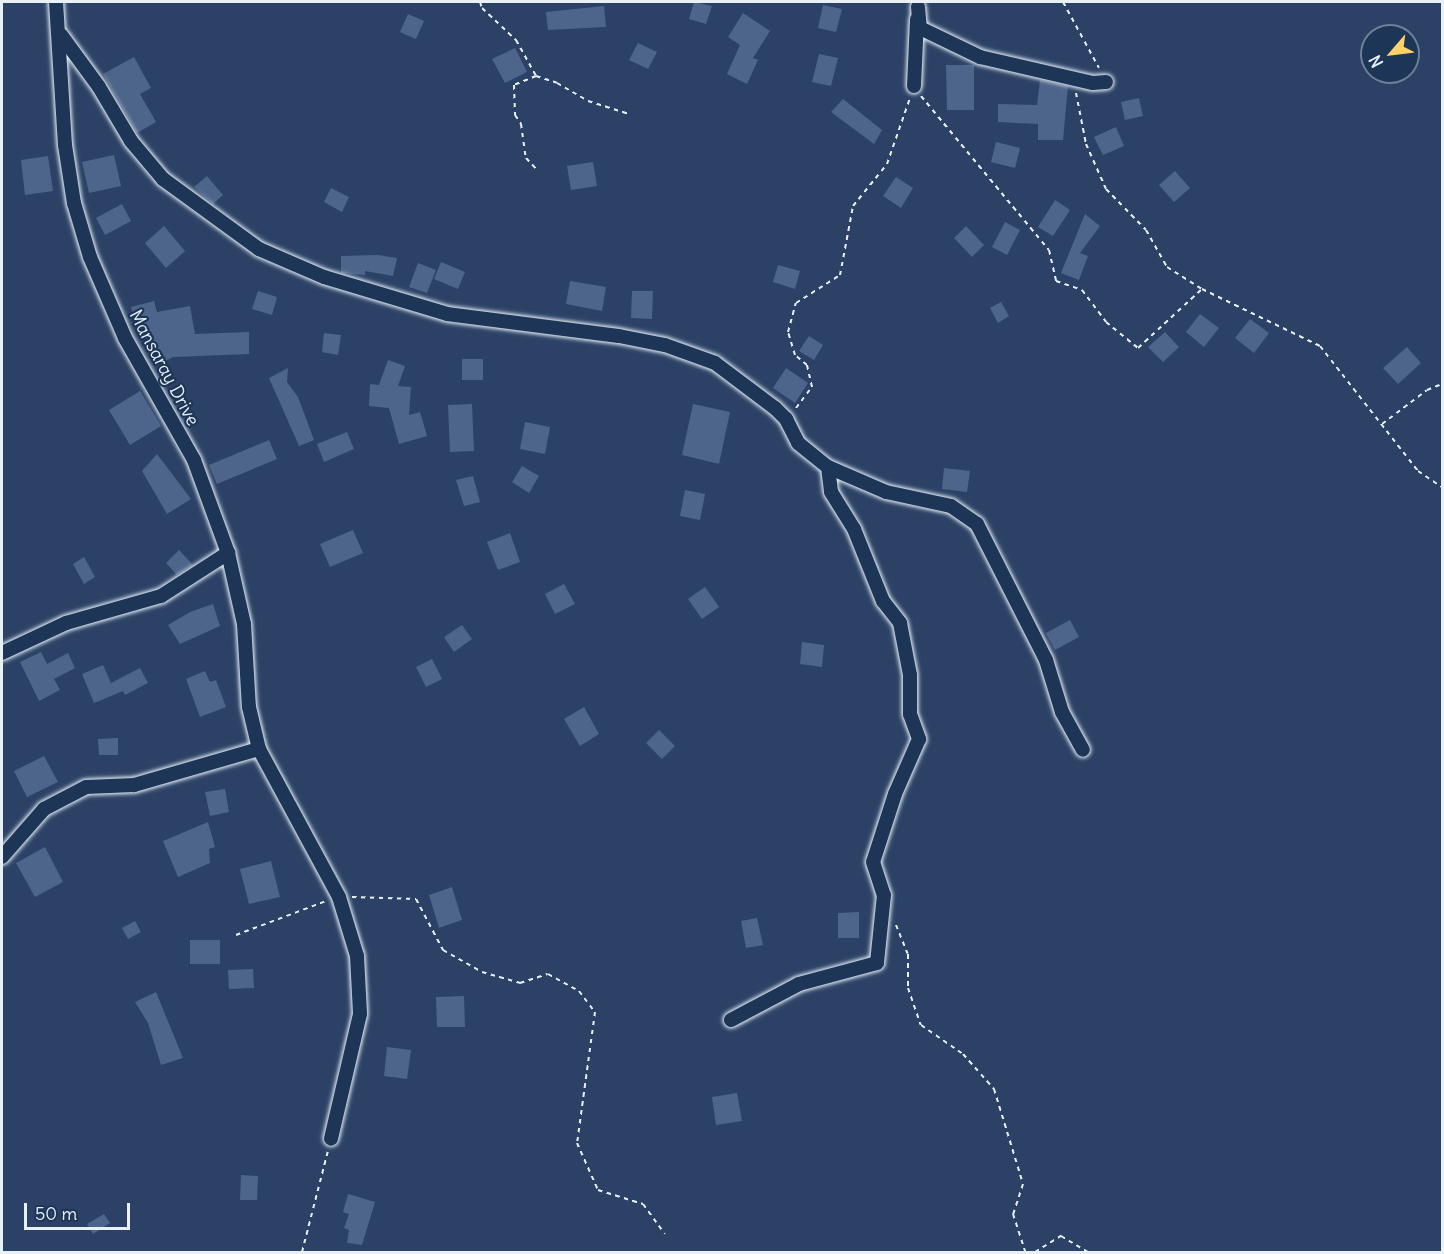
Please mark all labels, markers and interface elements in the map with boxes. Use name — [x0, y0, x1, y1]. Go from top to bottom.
north arrow — [1360, 24, 1420, 84]
text: N — [1364, 52, 1387, 71]
street label: Mansaray Drive — [124, 306, 204, 430]
scale bar — [27, 1191, 134, 1229]
text: 50 m — [35, 1202, 77, 1225]

